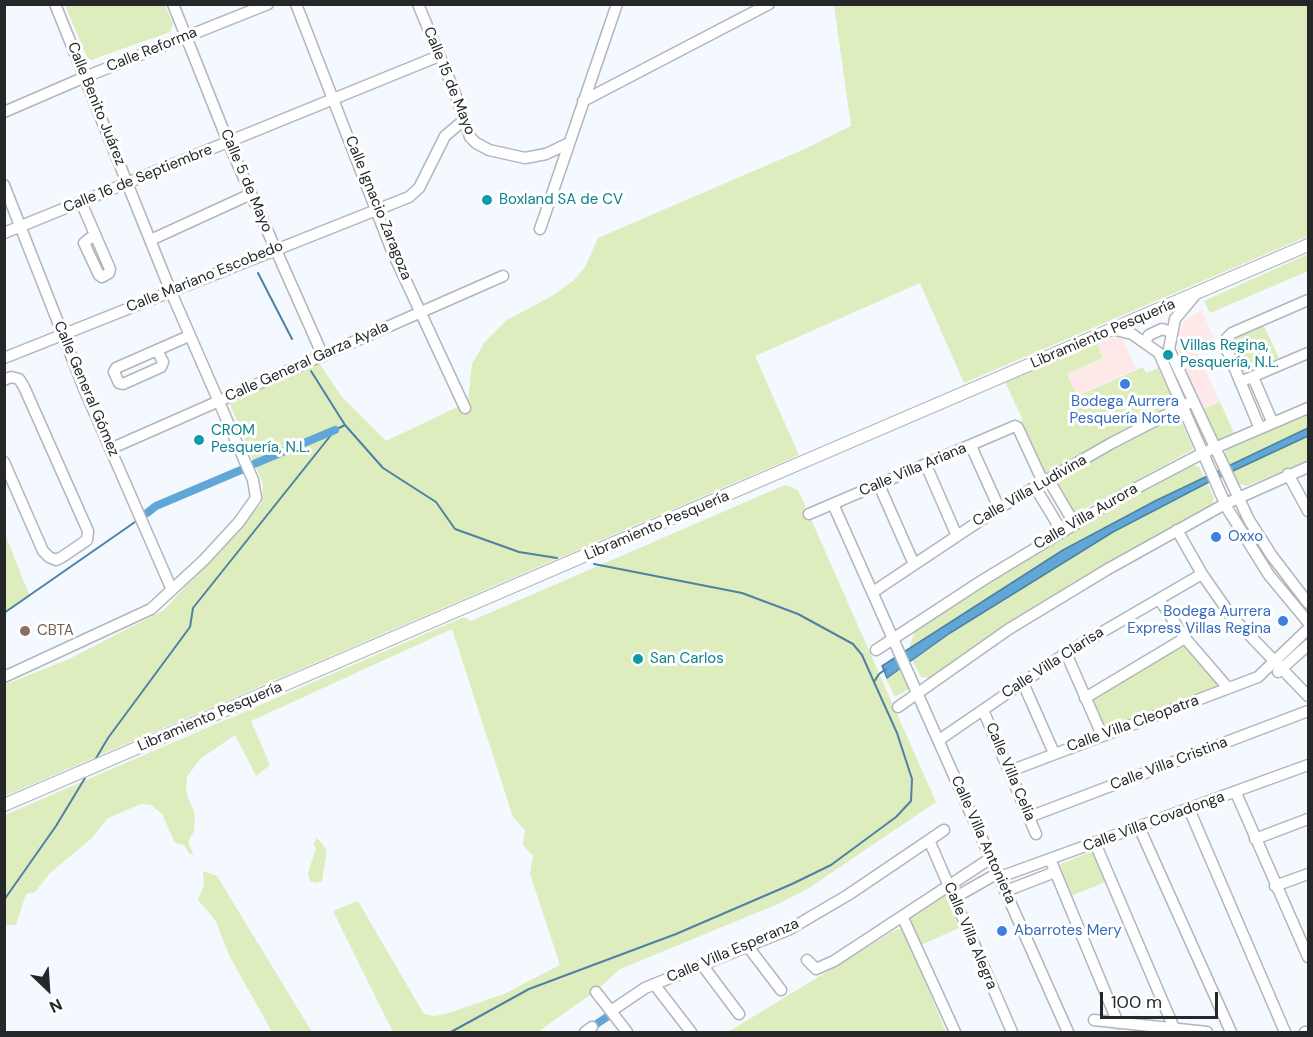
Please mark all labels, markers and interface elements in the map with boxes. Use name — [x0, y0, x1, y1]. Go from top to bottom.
street label: Calle Reforma — [104, 24, 200, 76]
street label: Calle 15 de Mayo — [419, 24, 479, 138]
street label: Calle Benito Juárez — [63, 40, 129, 168]
street label: Calle 5 de Mayo — [216, 127, 276, 235]
street label: Calle Ignacio Zaragoza — [341, 133, 415, 283]
street label: Calle 16 de Septiembre — [61, 141, 215, 217]
place label: Boxland SA de CV — [499, 191, 623, 209]
marker: Boxland SA de CV — [480, 193, 494, 207]
street label: Calle Mariano Escobedo — [124, 237, 286, 317]
street label: Libramiento Pesquería — [1028, 295, 1178, 373]
street label: Calle General Garza Ayala — [223, 318, 391, 406]
street label: Calle General Gómez — [49, 319, 123, 459]
place label: Villas Regina, Pesquería, N.L. — [1180, 337, 1279, 372]
marker: Villas Regina, Pesquería, N.L. — [1161, 348, 1175, 362]
marker: Bodega Aurrera Pesquería Norte — [1118, 377, 1132, 391]
place label: Bodega Aurrera Pesquería Norte — [1070, 393, 1180, 428]
place label: CROM Pesquería, N.L. — [211, 422, 310, 457]
marker: CROM Pesquería, N.L. — [192, 433, 206, 447]
street label: Calle Villa Ariana — [857, 439, 969, 501]
street label: Calle Villa Ludivina — [970, 451, 1090, 531]
street label: Calle Villa Aurora — [1031, 480, 1141, 554]
street label: Libramiento Pesquería — [582, 487, 732, 565]
place label: Oxxo — [1228, 528, 1263, 546]
marker: Oxxo — [1209, 530, 1223, 544]
place label: Bodega Aurrera Express Villas Regina — [1127, 603, 1271, 638]
marker: Bodega Aurrera Express Villas Regina — [1276, 614, 1290, 628]
place label: CBTA — [37, 622, 74, 640]
street label: Calle Villa Clarisa — [999, 623, 1107, 703]
marker: CBTA — [18, 624, 32, 638]
place label: San Carlos — [650, 650, 724, 668]
marker: San Carlos — [631, 652, 645, 666]
street label: Libramiento Pesquería — [135, 678, 285, 756]
street label: Calle Villa Cleopatra — [1065, 692, 1201, 756]
street label: Calle Villa Celia — [981, 720, 1039, 824]
street label: Calle Villa Cristina — [1108, 733, 1230, 795]
street label: Calle Villa Antonieta — [947, 773, 1019, 907]
street label: Calle Villa Covadonga — [1081, 788, 1227, 856]
street label: Calle Villa Alegra — [939, 880, 1001, 992]
street label: Calle Villa Esperanza — [664, 915, 802, 987]
place label: Abarrotes Mery — [1014, 922, 1122, 940]
marker: Abarrotes Mery — [995, 924, 1009, 938]
north arrow — [18, 959, 78, 1019]
scale bar — [1103, 980, 1222, 1018]
text: 100 m — [1111, 990, 1162, 1014]
text: N — [46, 994, 66, 1018]

